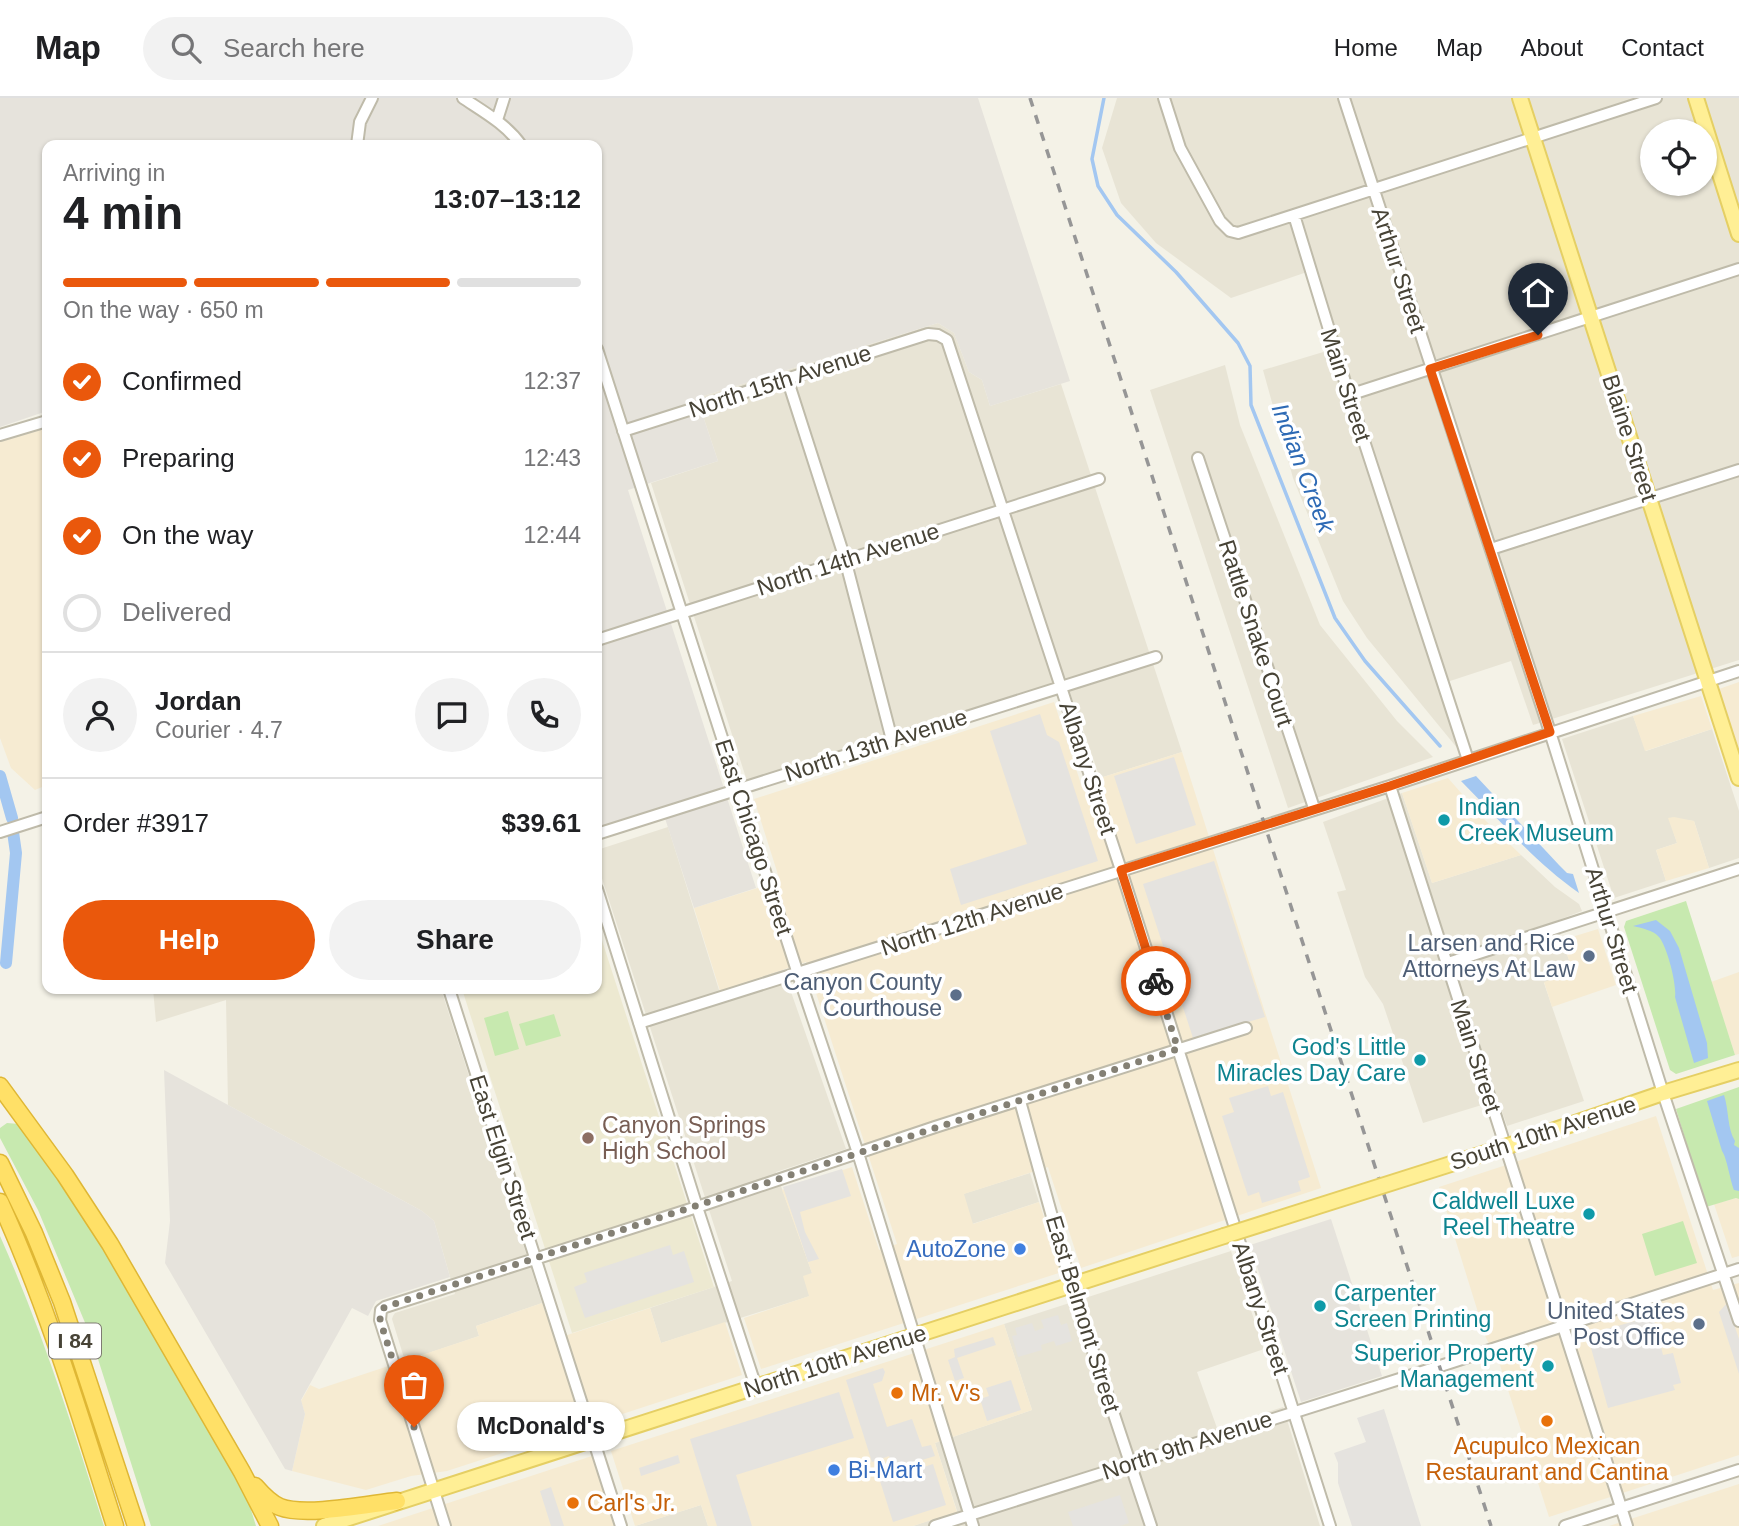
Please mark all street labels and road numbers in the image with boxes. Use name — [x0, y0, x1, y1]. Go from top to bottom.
street label: Arthur Street — [1366, 204, 1432, 337]
street label: Main Street — [1315, 325, 1377, 446]
street label: North 15th Avenue — [686, 339, 874, 423]
street label: Blaine Street — [1597, 371, 1663, 505]
street label: North 14th Avenue — [754, 517, 942, 601]
street label: Rattle Snake Court — [1214, 537, 1299, 730]
street label: Albany Street — [1054, 698, 1122, 838]
street label: North 13th Avenue — [782, 703, 970, 787]
street label: East Chicago Street — [710, 736, 798, 939]
street label: Arthur Street — [1581, 864, 1644, 997]
street label: North 12th Avenue — [878, 877, 1066, 961]
street label: Main Street — [1445, 996, 1507, 1117]
street label: East Elgin Street — [464, 1072, 542, 1243]
street label: South 10th Avenue — [1447, 1091, 1639, 1175]
street label: East Belmont Street — [1041, 1212, 1126, 1416]
street label: Albany Street — [1227, 1238, 1295, 1378]
street label: North 10th Avenue — [741, 1319, 929, 1403]
road number: I 84 — [49, 1324, 101, 1358]
street label: North 9th Avenue — [1099, 1405, 1275, 1485]

